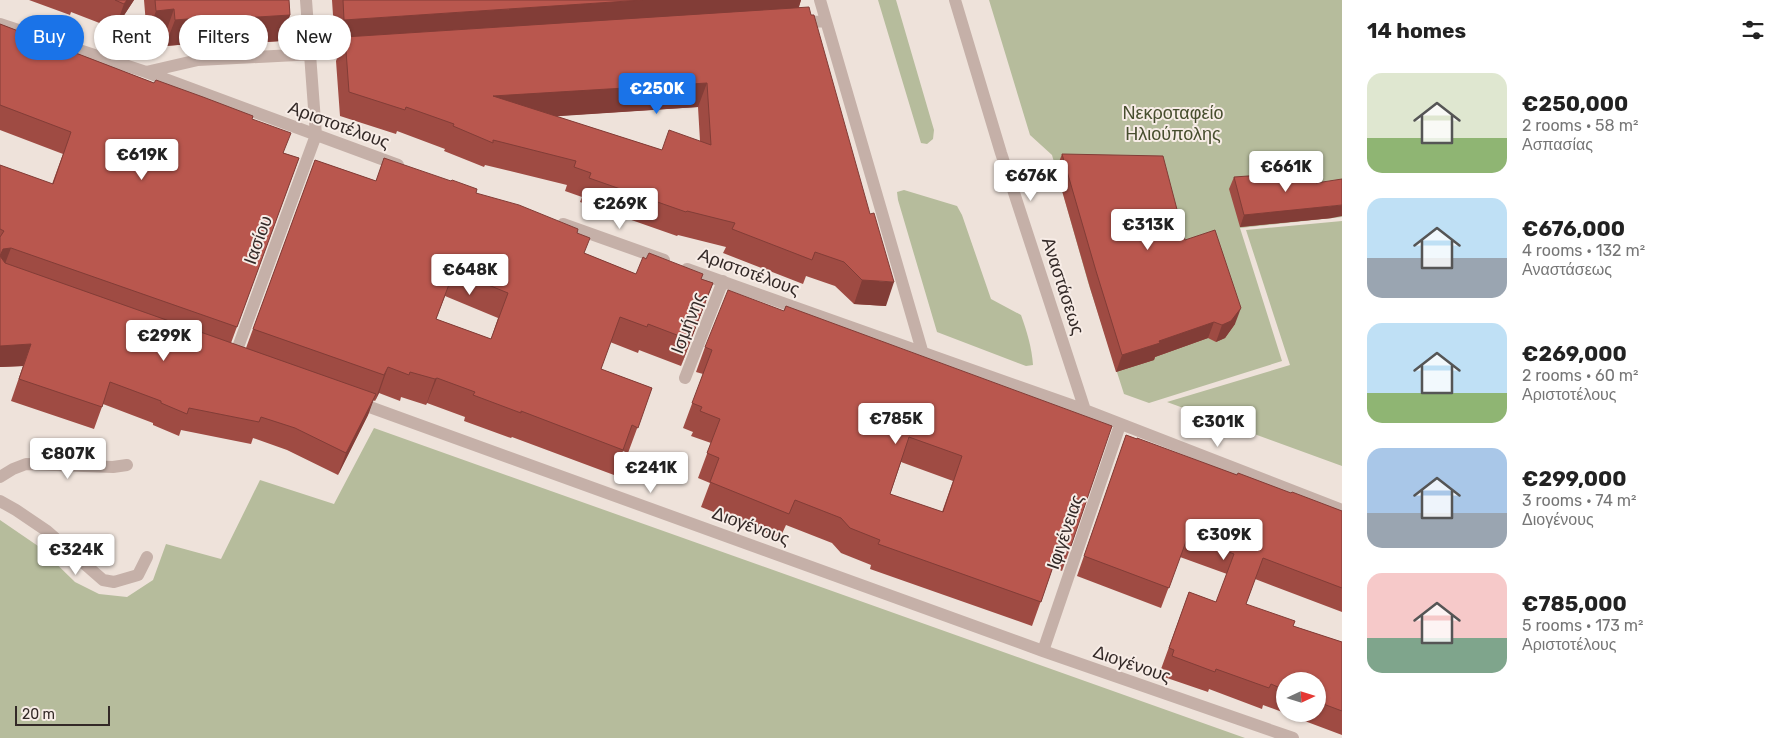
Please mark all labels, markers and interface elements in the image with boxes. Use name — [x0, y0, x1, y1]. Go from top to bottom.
chip: Buy — [15, 15, 84, 60]
chip: Rent — [94, 15, 169, 60]
chip: Filters — [179, 15, 268, 60]
chip: New — [278, 15, 351, 60]
icon: filters — [1739, 16, 1767, 44]
text: 14 homes — [1367, 18, 1466, 43]
pin: €250K — [622, 72, 692, 115]
text: €250K — [630, 79, 684, 98]
text: €250,000 — [1522, 91, 1628, 116]
icon: home — [1407, 93, 1467, 153]
street label: Αριστοτέλους — [285, 96, 393, 154]
park label: Νεκροταφείο Ηλιούπολης — [1123, 102, 1224, 145]
text: 2 rooms · 58 m² — [1522, 116, 1638, 135]
text: Ασπασίας — [1522, 135, 1593, 154]
pin: €619K — [107, 138, 177, 181]
text: €619K — [116, 145, 168, 164]
pin: €661K — [1251, 150, 1321, 193]
text: €661K — [1260, 157, 1312, 176]
pin: €676K — [996, 160, 1066, 202]
text: €676K — [1005, 166, 1057, 185]
pin: €269K — [585, 188, 655, 230]
text: €269K — [593, 194, 647, 213]
pin: €313K — [1113, 208, 1183, 251]
street label: Ιασίου — [239, 213, 277, 267]
text: €313K — [1122, 215, 1174, 234]
text: €676,000 — [1522, 216, 1625, 241]
icon: home — [1407, 218, 1467, 278]
street label: Αναστάσεως — [1037, 234, 1089, 338]
text: 4 rooms · 132 m² — [1522, 241, 1645, 260]
street label: Αριστοτέλους — [695, 243, 803, 301]
pin: €648K — [435, 254, 505, 296]
text: €648K — [442, 260, 498, 279]
text: Αναστάσεως — [1522, 260, 1612, 279]
street label: Ισμήνης — [666, 289, 710, 357]
pin: €299K — [129, 320, 199, 362]
text: €299K — [137, 326, 191, 345]
text: €269,000 — [1522, 341, 1627, 366]
icon: home — [1407, 343, 1467, 403]
text: 2 rooms · 60 m² — [1522, 366, 1639, 385]
text: Αριστοτέλους — [1522, 385, 1617, 404]
pin: €785K — [861, 402, 931, 445]
pin: €301K — [1183, 406, 1253, 448]
text: €785K — [869, 409, 923, 428]
text: €301K — [1192, 412, 1244, 431]
pin: €807K — [33, 438, 103, 480]
text: €807K — [41, 444, 95, 463]
pin: €241K — [616, 452, 686, 494]
text: €241K — [625, 458, 677, 477]
text: €299,000 — [1522, 466, 1627, 491]
icon: home — [1407, 468, 1467, 528]
street label: Ιφιγένειας — [1042, 491, 1088, 572]
text: 3 rooms · 74 m² — [1522, 491, 1637, 510]
street label: Διογένους — [709, 502, 793, 550]
text: Διογένους — [1522, 510, 1594, 529]
pin: €309K — [1189, 518, 1259, 561]
text: €309K — [1197, 525, 1251, 544]
pin: €324K — [41, 534, 111, 576]
text: €324K — [49, 540, 103, 559]
text: €785,000 — [1522, 591, 1627, 616]
icon: home — [1407, 593, 1467, 653]
text: 5 rooms · 173 m² — [1522, 616, 1644, 635]
text: Αριστοτέλους — [1522, 635, 1617, 654]
street label: Διογένους — [1090, 640, 1174, 688]
north arrow — [1276, 672, 1326, 722]
map controls — [1276, 672, 1326, 722]
scale bar — [15, 703, 110, 726]
text: 20 m — [22, 706, 55, 723]

